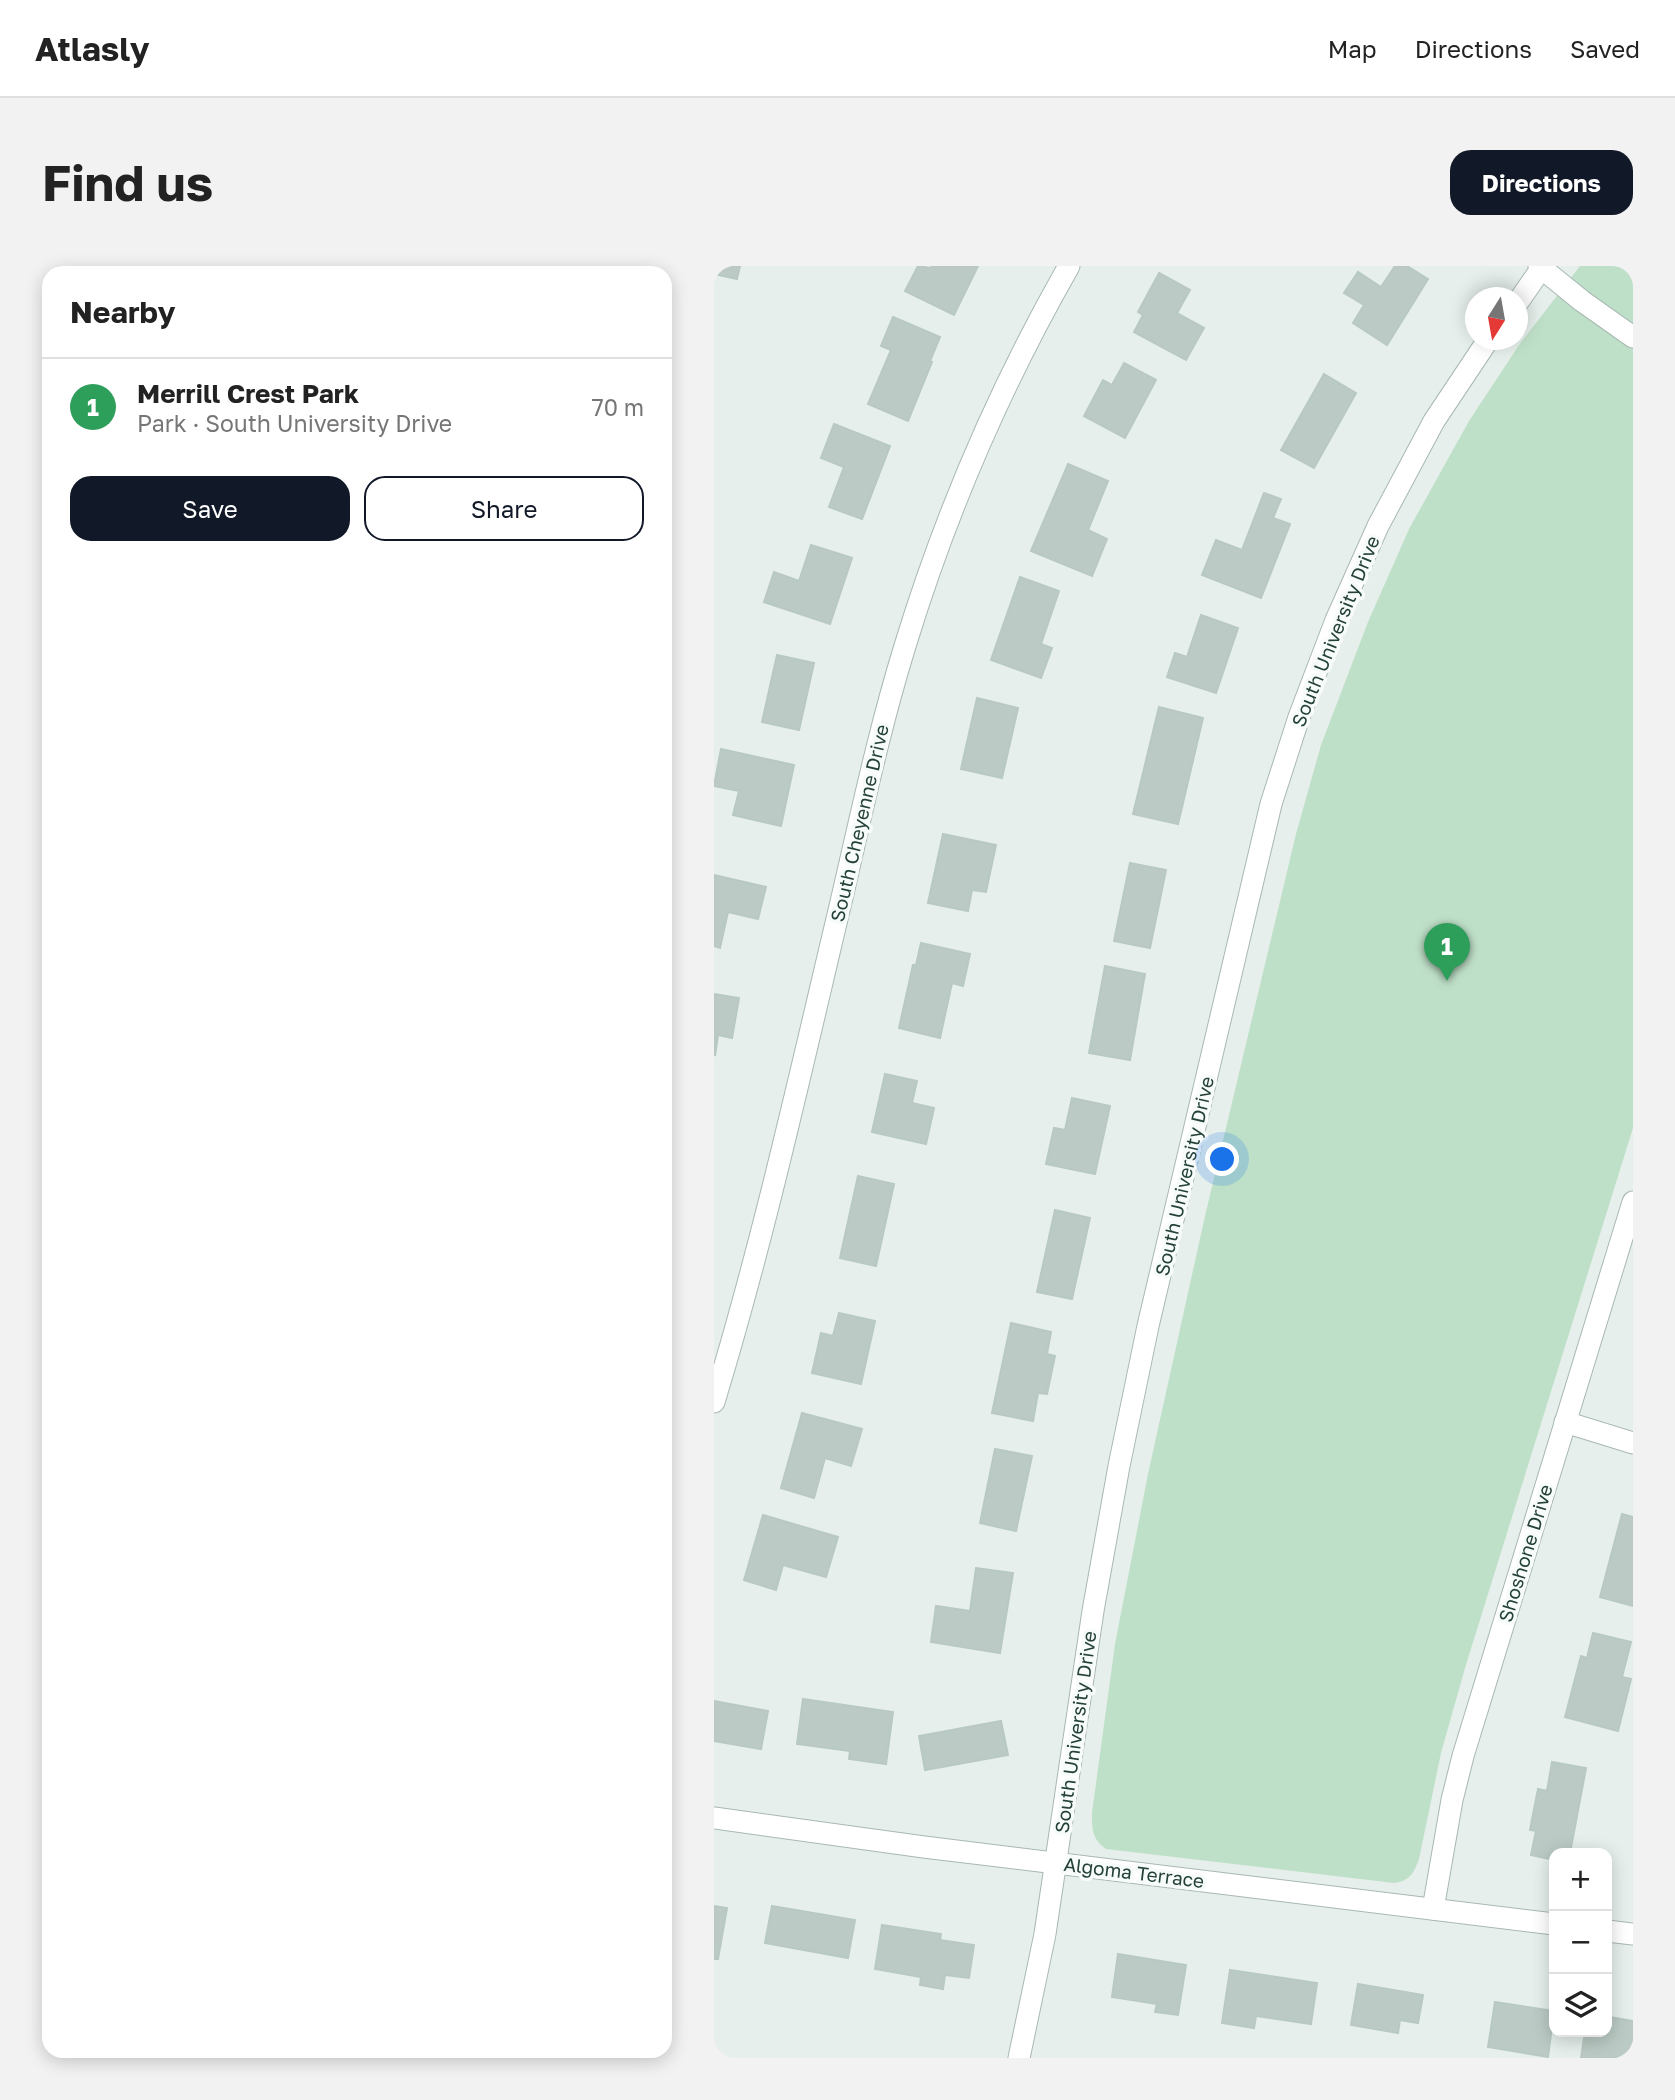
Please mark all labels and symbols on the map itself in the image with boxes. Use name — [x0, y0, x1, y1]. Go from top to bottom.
north arrow — [1465, 287, 1528, 350]
street label: South University Drive — [1286, 532, 1384, 730]
street label: South Cheyenne Drive — [825, 722, 893, 924]
pin: 1 — [1424, 923, 1470, 981]
street label: South University Drive — [1150, 1074, 1218, 1278]
your location — [1205, 1142, 1239, 1176]
street label: Shoshone Drive — [1493, 1481, 1557, 1625]
street label: South University Drive — [1049, 1629, 1101, 1835]
street label: Algoma Terrace — [1062, 1852, 1206, 1892]

